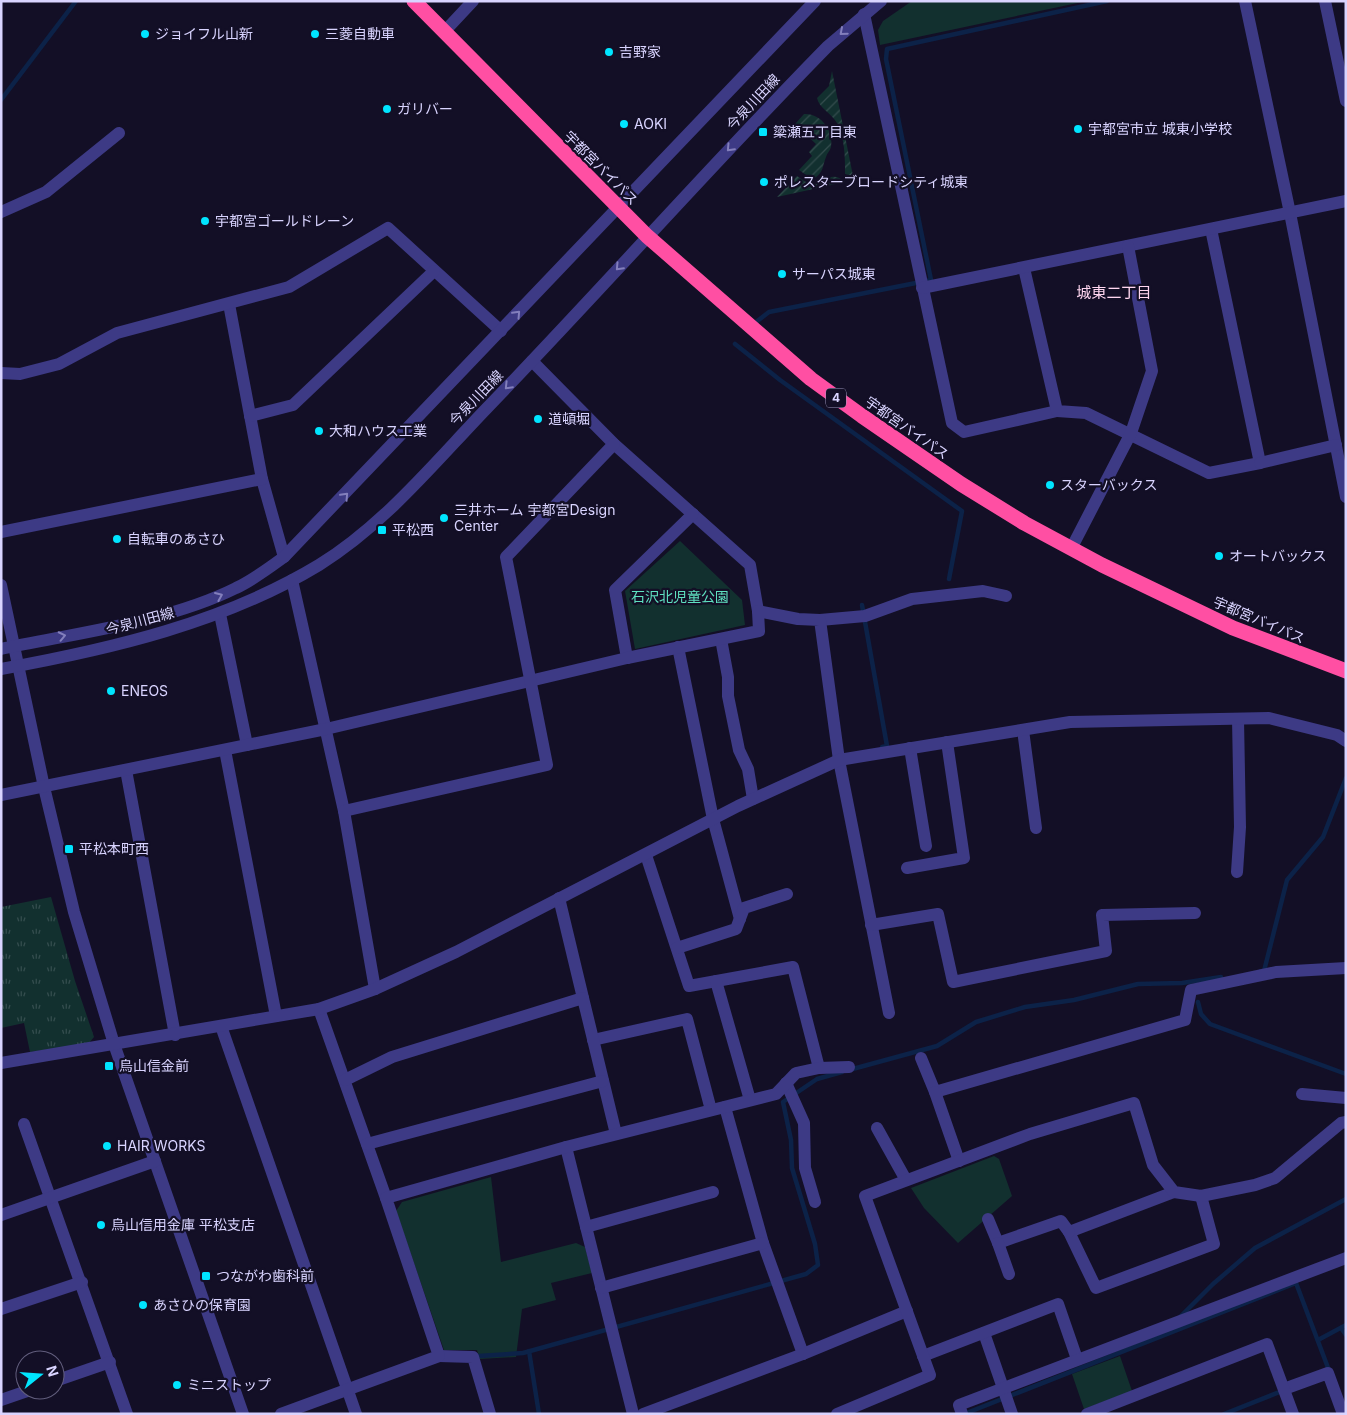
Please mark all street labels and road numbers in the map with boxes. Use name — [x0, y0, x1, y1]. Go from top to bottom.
street label: 今泉川田線 — [723, 70, 783, 133]
street label: 宇都宮バイパス — [561, 127, 642, 208]
street label: 今泉川田線 — [445, 367, 506, 429]
road number: 4 — [826, 388, 846, 408]
street label: 宇都宮バイパス — [862, 393, 952, 463]
street label: 宇都宮バイパス — [1211, 593, 1307, 646]
street label: 今泉川田線 — [104, 603, 176, 638]

